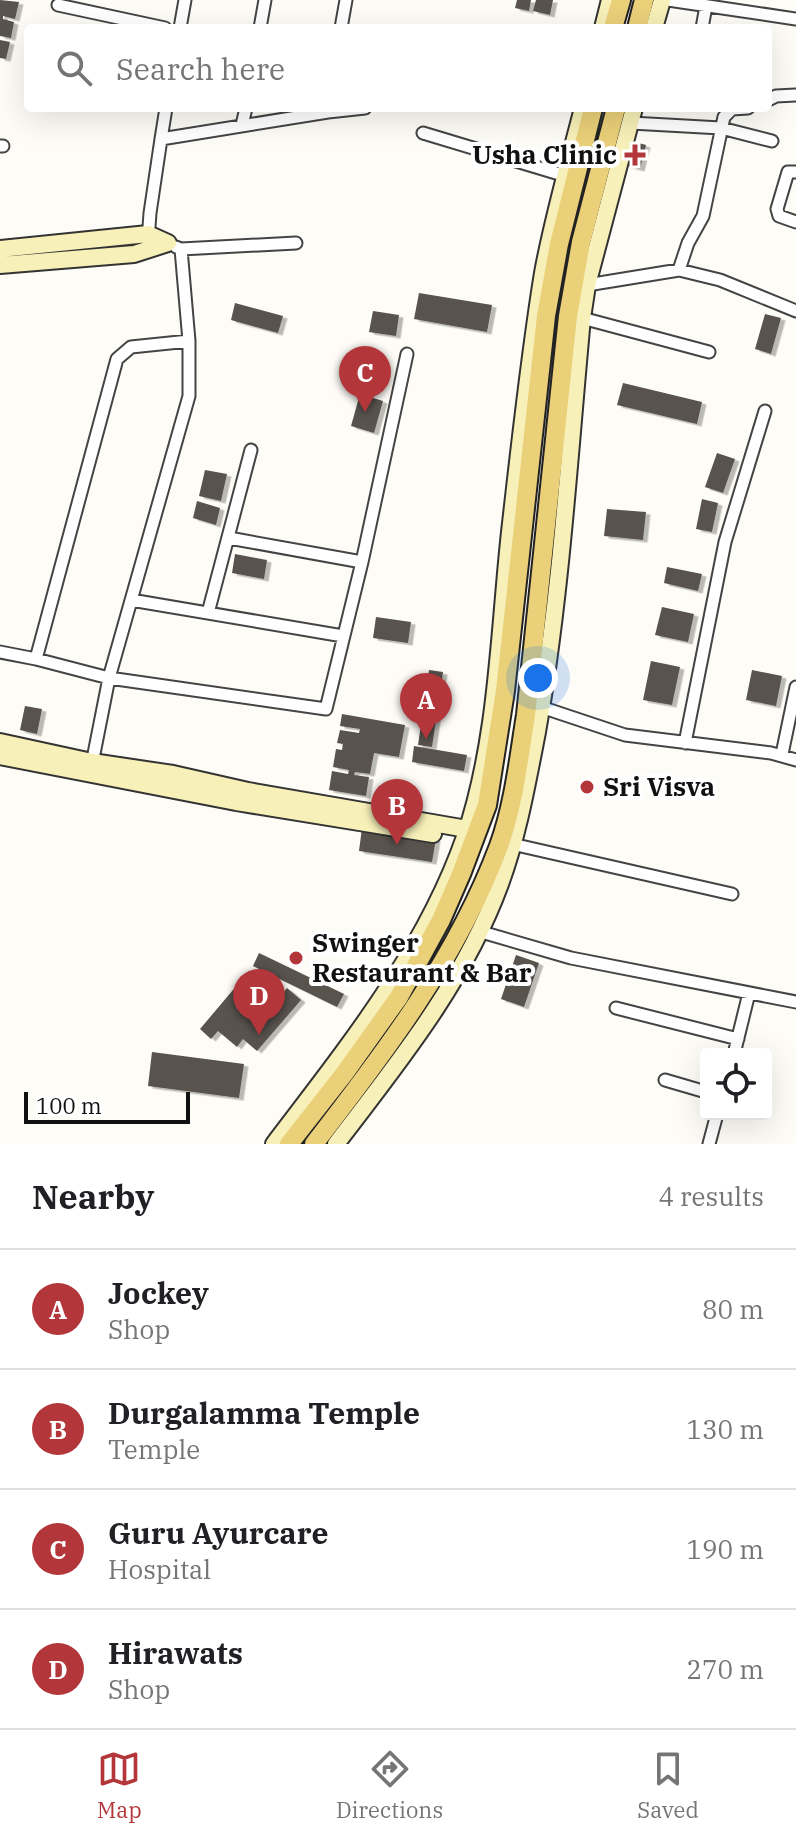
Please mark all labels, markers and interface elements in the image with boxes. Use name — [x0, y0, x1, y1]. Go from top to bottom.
search box — [24, 24, 772, 112]
icon: search — [52, 46, 96, 90]
text: Search here — [116, 49, 285, 88]
place label: Usha Clinic — [472, 137, 617, 171]
marker: Usha Clinic — [624, 144, 646, 166]
pin: C — [339, 346, 391, 412]
your location — [518, 658, 558, 698]
pin: A — [400, 673, 452, 739]
place label: Sri Visva — [603, 769, 715, 803]
marker: Sri Visva — [578, 778, 596, 796]
pin: B — [371, 779, 423, 845]
place label: Swinger Restaurant & Bar — [312, 925, 532, 989]
marker: Swinger Restaurant & Bar — [287, 949, 305, 967]
pin: D — [233, 969, 285, 1035]
map controls — [700, 1048, 772, 1120]
button: locate — [700, 1048, 772, 1120]
scale bar — [24, 1088, 190, 1124]
text: 100 m — [36, 1091, 102, 1120]
text: Nearby — [32, 1174, 154, 1218]
text: 4 results — [658, 1179, 764, 1213]
text: Jockey — [108, 1273, 209, 1312]
text: A — [49, 1292, 67, 1326]
text: 80 m — [702, 1292, 764, 1326]
text: Shop — [108, 1312, 170, 1346]
text: Durgalamma Temple — [108, 1393, 420, 1432]
text: B — [49, 1412, 67, 1446]
text: 130 m — [686, 1412, 764, 1446]
text: Temple — [108, 1432, 200, 1466]
text: Guru Ayurcare — [108, 1513, 328, 1552]
text: C — [49, 1532, 67, 1566]
text: 190 m — [686, 1532, 764, 1566]
text: Hospital — [108, 1552, 211, 1586]
text: Hirawats — [108, 1633, 243, 1672]
text: D — [48, 1652, 68, 1686]
text: 270 m — [686, 1652, 764, 1686]
text: Shop — [108, 1672, 170, 1706]
tab: Map — [97, 1747, 142, 1824]
tab: Directions — [336, 1747, 443, 1824]
tab: Saved — [637, 1747, 699, 1824]

